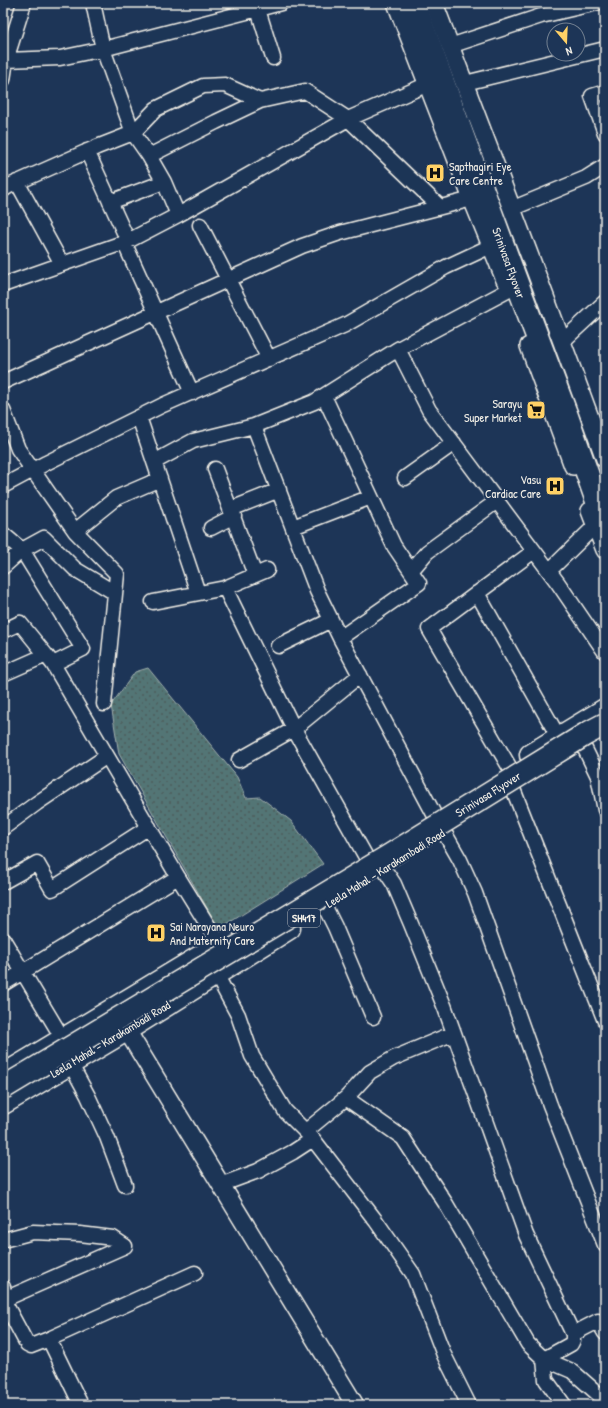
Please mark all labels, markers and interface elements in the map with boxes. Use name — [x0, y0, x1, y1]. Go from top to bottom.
north arrow — [546, 22, 586, 62]
text: N — [564, 44, 574, 59]
place label: Sapthagiri Eye Care Centre — [449, 158, 512, 189]
hospital icon: Sapthagiri Eye Care Centre — [424, 162, 446, 184]
street label: Srinivasa Flyover — [488, 225, 530, 301]
place label: Sarayu Super Market — [464, 395, 523, 426]
supermarket icon: Sarayu Super Market — [525, 399, 547, 421]
place label: Vasu Cardiac Care — [485, 471, 541, 502]
hospital icon: Vasu Cardiac Care — [544, 475, 566, 497]
street label: Srinivasa Flyover — [452, 767, 524, 821]
street label: Leela Mahal - Karakambadi Road — [322, 824, 448, 912]
road number: SH417 — [288, 909, 320, 927]
place label: Sai Narayana Neuro And Maternity Care — [170, 918, 255, 949]
hospital icon: Sai Narayana Neuro And Maternity Care — [145, 922, 167, 944]
street label: Leela Mahal - Karakambadi Road — [47, 996, 174, 1082]

